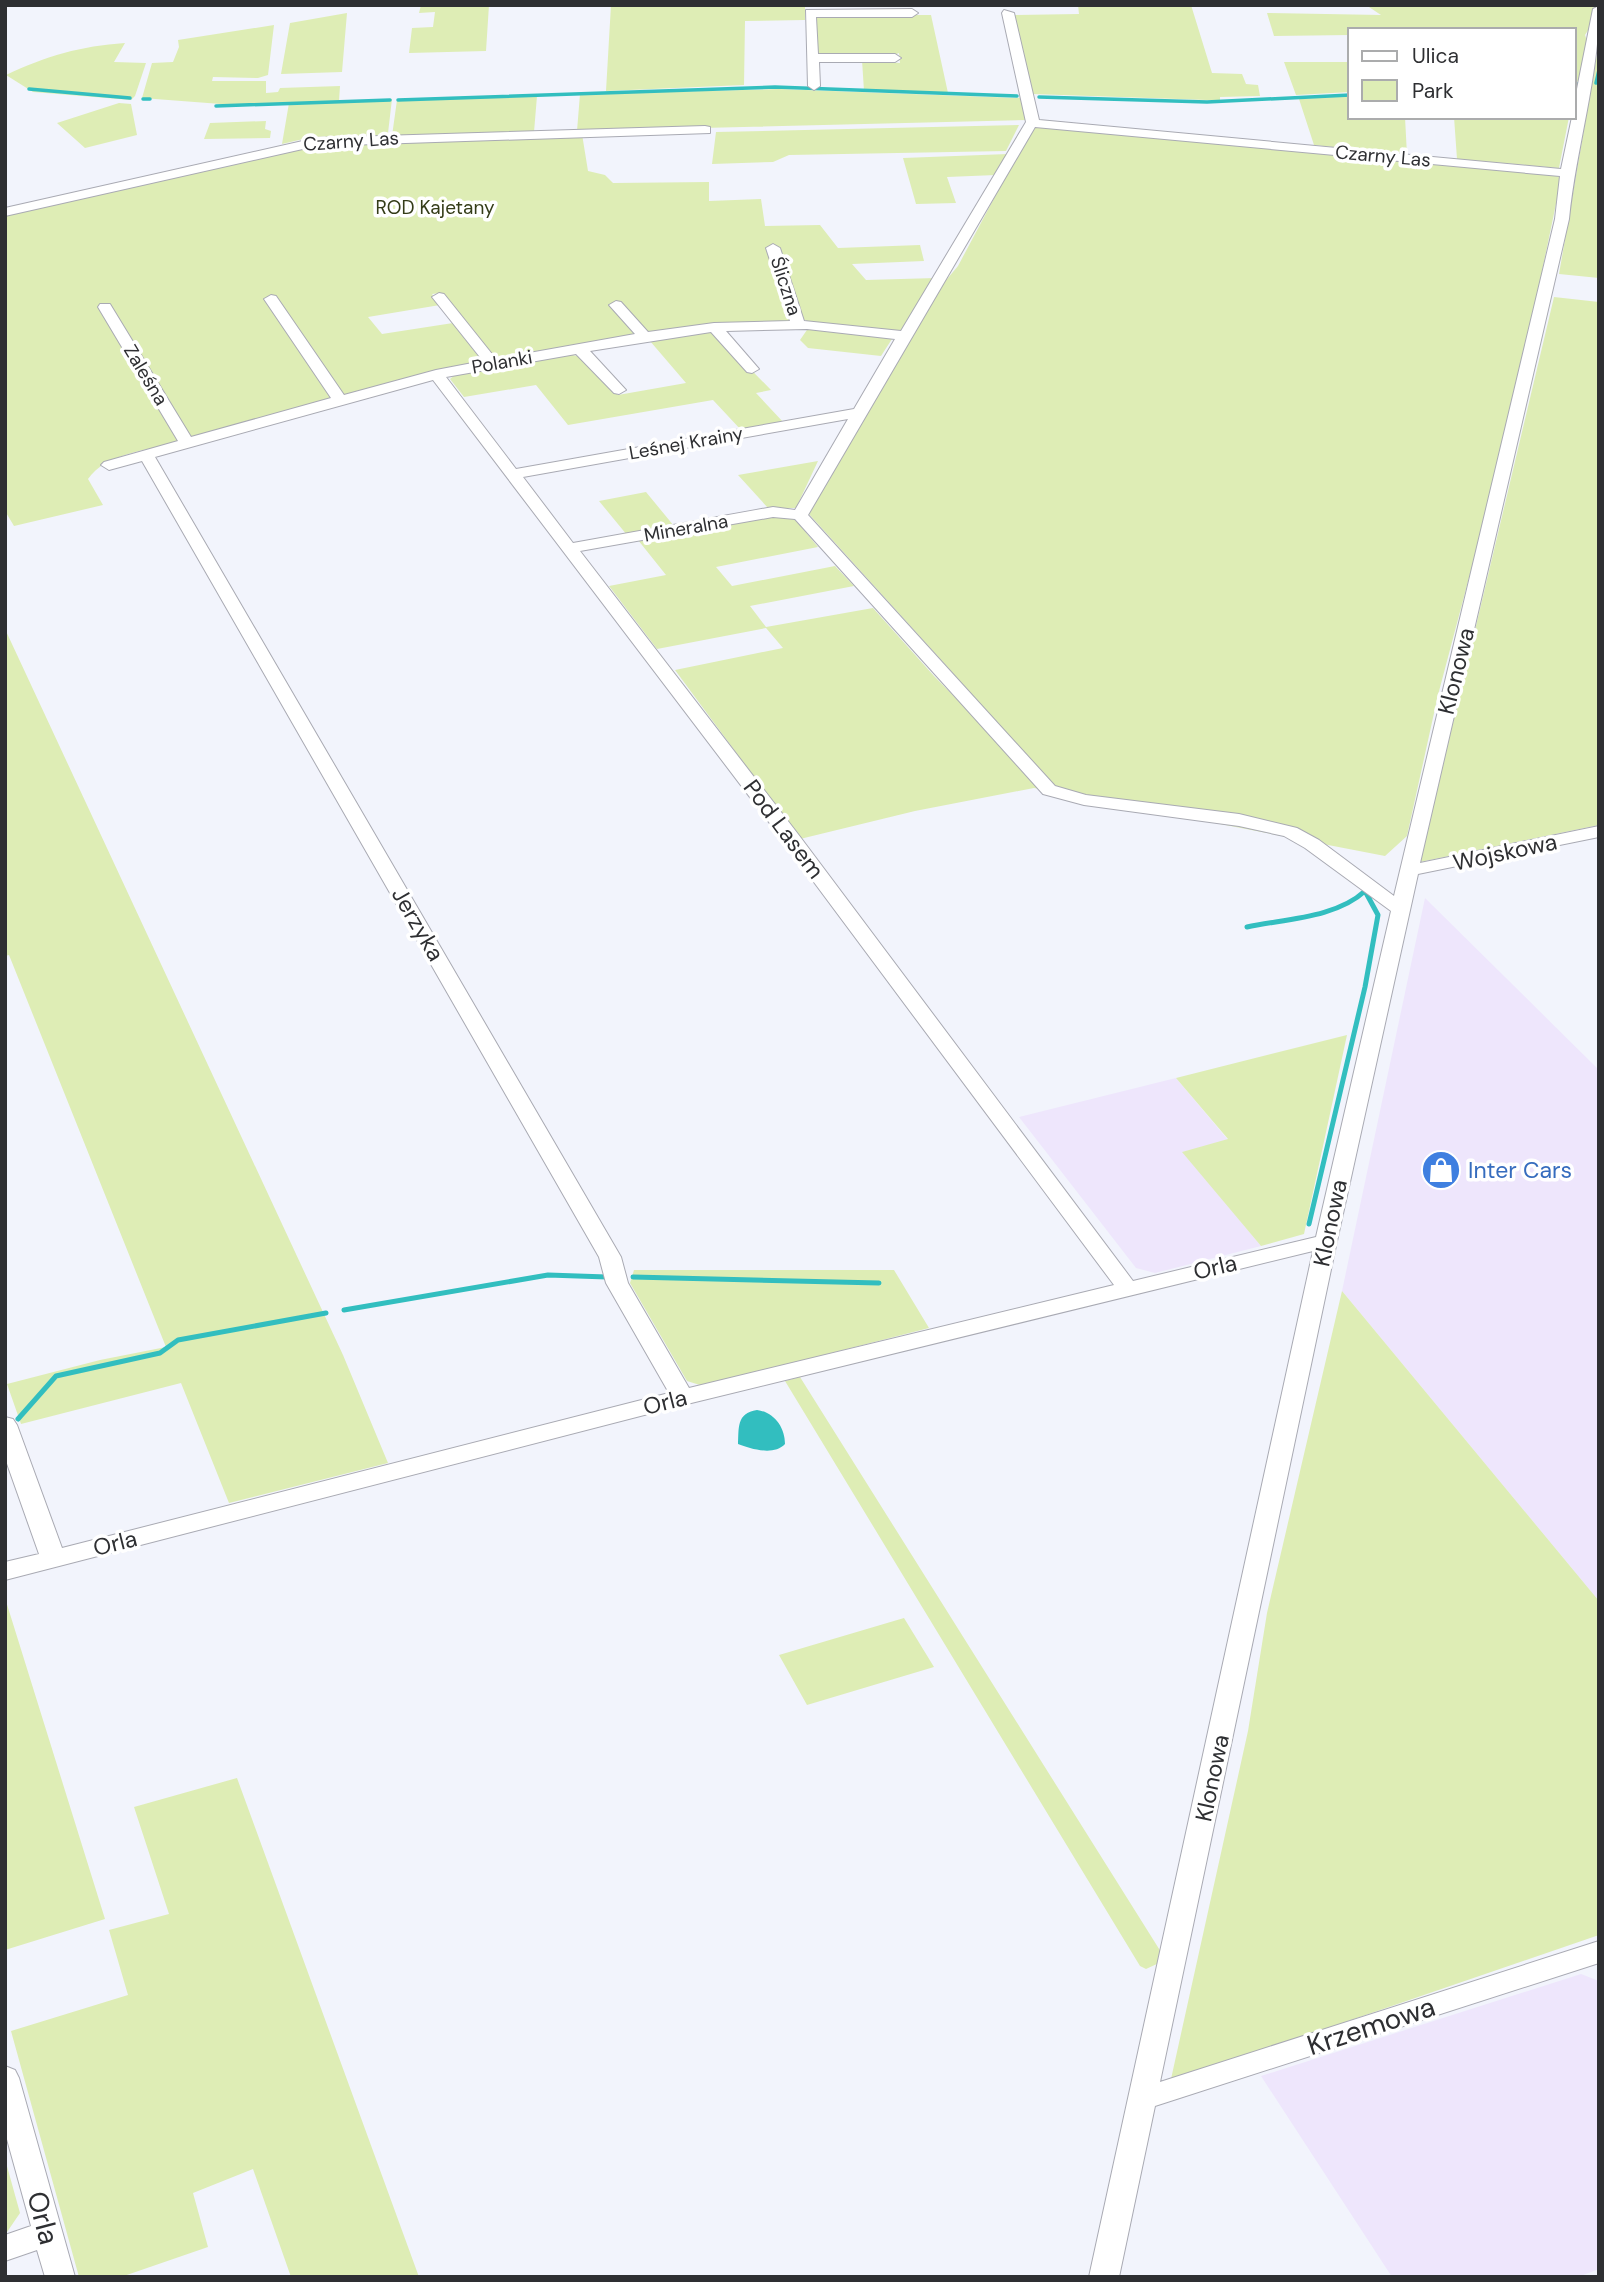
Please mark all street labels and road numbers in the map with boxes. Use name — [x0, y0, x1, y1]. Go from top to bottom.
street label: Czarny Las — [302, 125, 400, 157]
street label: Czarny Las — [1334, 139, 1432, 173]
street label: Śliczna — [765, 253, 807, 319]
street label: Zaleśna — [118, 340, 174, 410]
street label: Polanki — [470, 344, 534, 380]
street label: Leśnej Krainy — [627, 421, 745, 465]
street label: Mineralna — [642, 508, 730, 548]
street label: Klonowa — [1431, 625, 1481, 717]
street label: Pod Lasem — [737, 773, 831, 885]
street label: Wojskowa — [1450, 826, 1560, 878]
street label: Jerzyka — [385, 882, 451, 966]
street label: Klonowa — [1306, 1177, 1354, 1269]
street label: Orla — [1190, 1247, 1240, 1287]
street label: Orla — [640, 1382, 690, 1422]
street label: Orla — [90, 1523, 140, 1563]
street label: Klonowa — [1188, 1732, 1236, 1824]
street label: Krzemowa — [1302, 1988, 1440, 2064]
street label: Orla — [18, 2187, 68, 2249]

